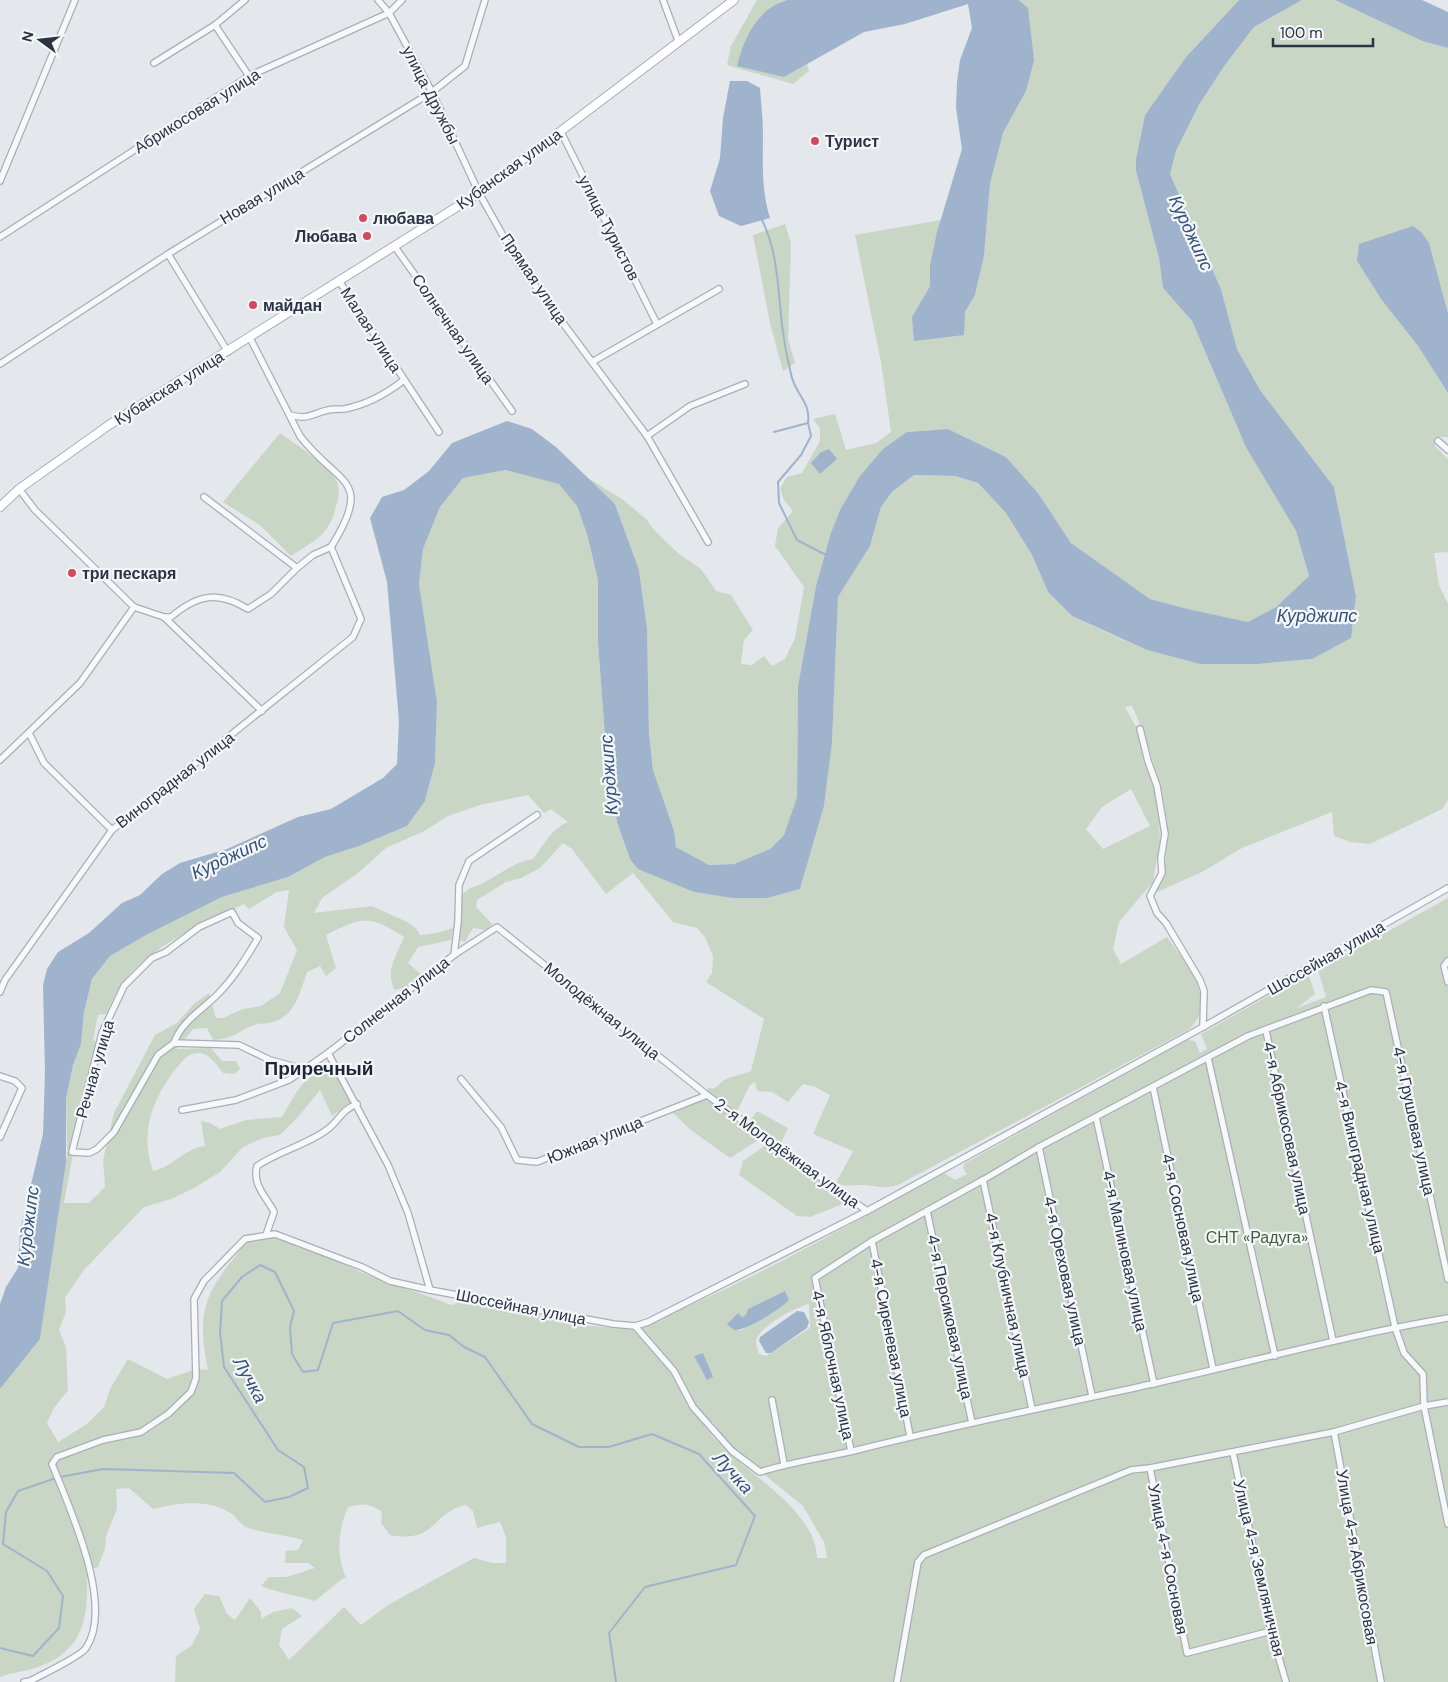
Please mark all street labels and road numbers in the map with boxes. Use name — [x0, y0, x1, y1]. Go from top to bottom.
street label: улица Дружбы — [397, 42, 465, 148]
street label: Абрикосовая улица — [130, 64, 264, 158]
street label: Кубанская улица — [452, 124, 566, 214]
street label: Новая улица — [216, 163, 308, 229]
street label: улица Туристов — [573, 172, 645, 284]
street label: Прямая улица — [496, 229, 572, 329]
street label: Солнечная улица — [407, 270, 499, 388]
street label: Малая улица — [336, 283, 406, 377]
street label: Кубанская улица — [110, 346, 228, 430]
street label: Виноградная улица — [111, 727, 239, 833]
street label: Шоссейная улица — [1264, 916, 1389, 1000]
street label: Солнечная улица — [338, 952, 454, 1048]
street label: Молодёжная улица — [540, 958, 665, 1064]
street label: Речная улица — [71, 1017, 119, 1121]
street label: 4-я Абрикосовая улица — [1258, 1040, 1316, 1216]
street label: 4-я Грушовая улица — [1388, 1045, 1440, 1197]
street label: 4-я Виноградная улица — [1330, 1079, 1390, 1255]
street label: 2-я Молодёжная улица — [710, 1093, 864, 1213]
street label: Южная улица — [544, 1111, 646, 1169]
street label: 4-я Сосновая улица — [1157, 1152, 1209, 1304]
street label: 4-я Малиновая улица — [1098, 1169, 1152, 1333]
street label: 4-я Ореховая улица — [1039, 1194, 1091, 1348]
street label: 4-я Клубничная улица — [980, 1211, 1036, 1379]
street label: 4-я Персиковая улица — [922, 1233, 978, 1401]
street label: 4-я Сиреневая улица — [865, 1257, 917, 1419]
street label: Шоссейная улица — [454, 1284, 588, 1330]
street label: 4-я Яблочная улица — [807, 1288, 859, 1442]
street label: Улица 4-я Абрикосовая — [1331, 1468, 1383, 1646]
street label: Улица 4-я Земляничная — [1228, 1477, 1290, 1659]
street label: Улица 4-я Сосновая — [1143, 1482, 1193, 1636]

